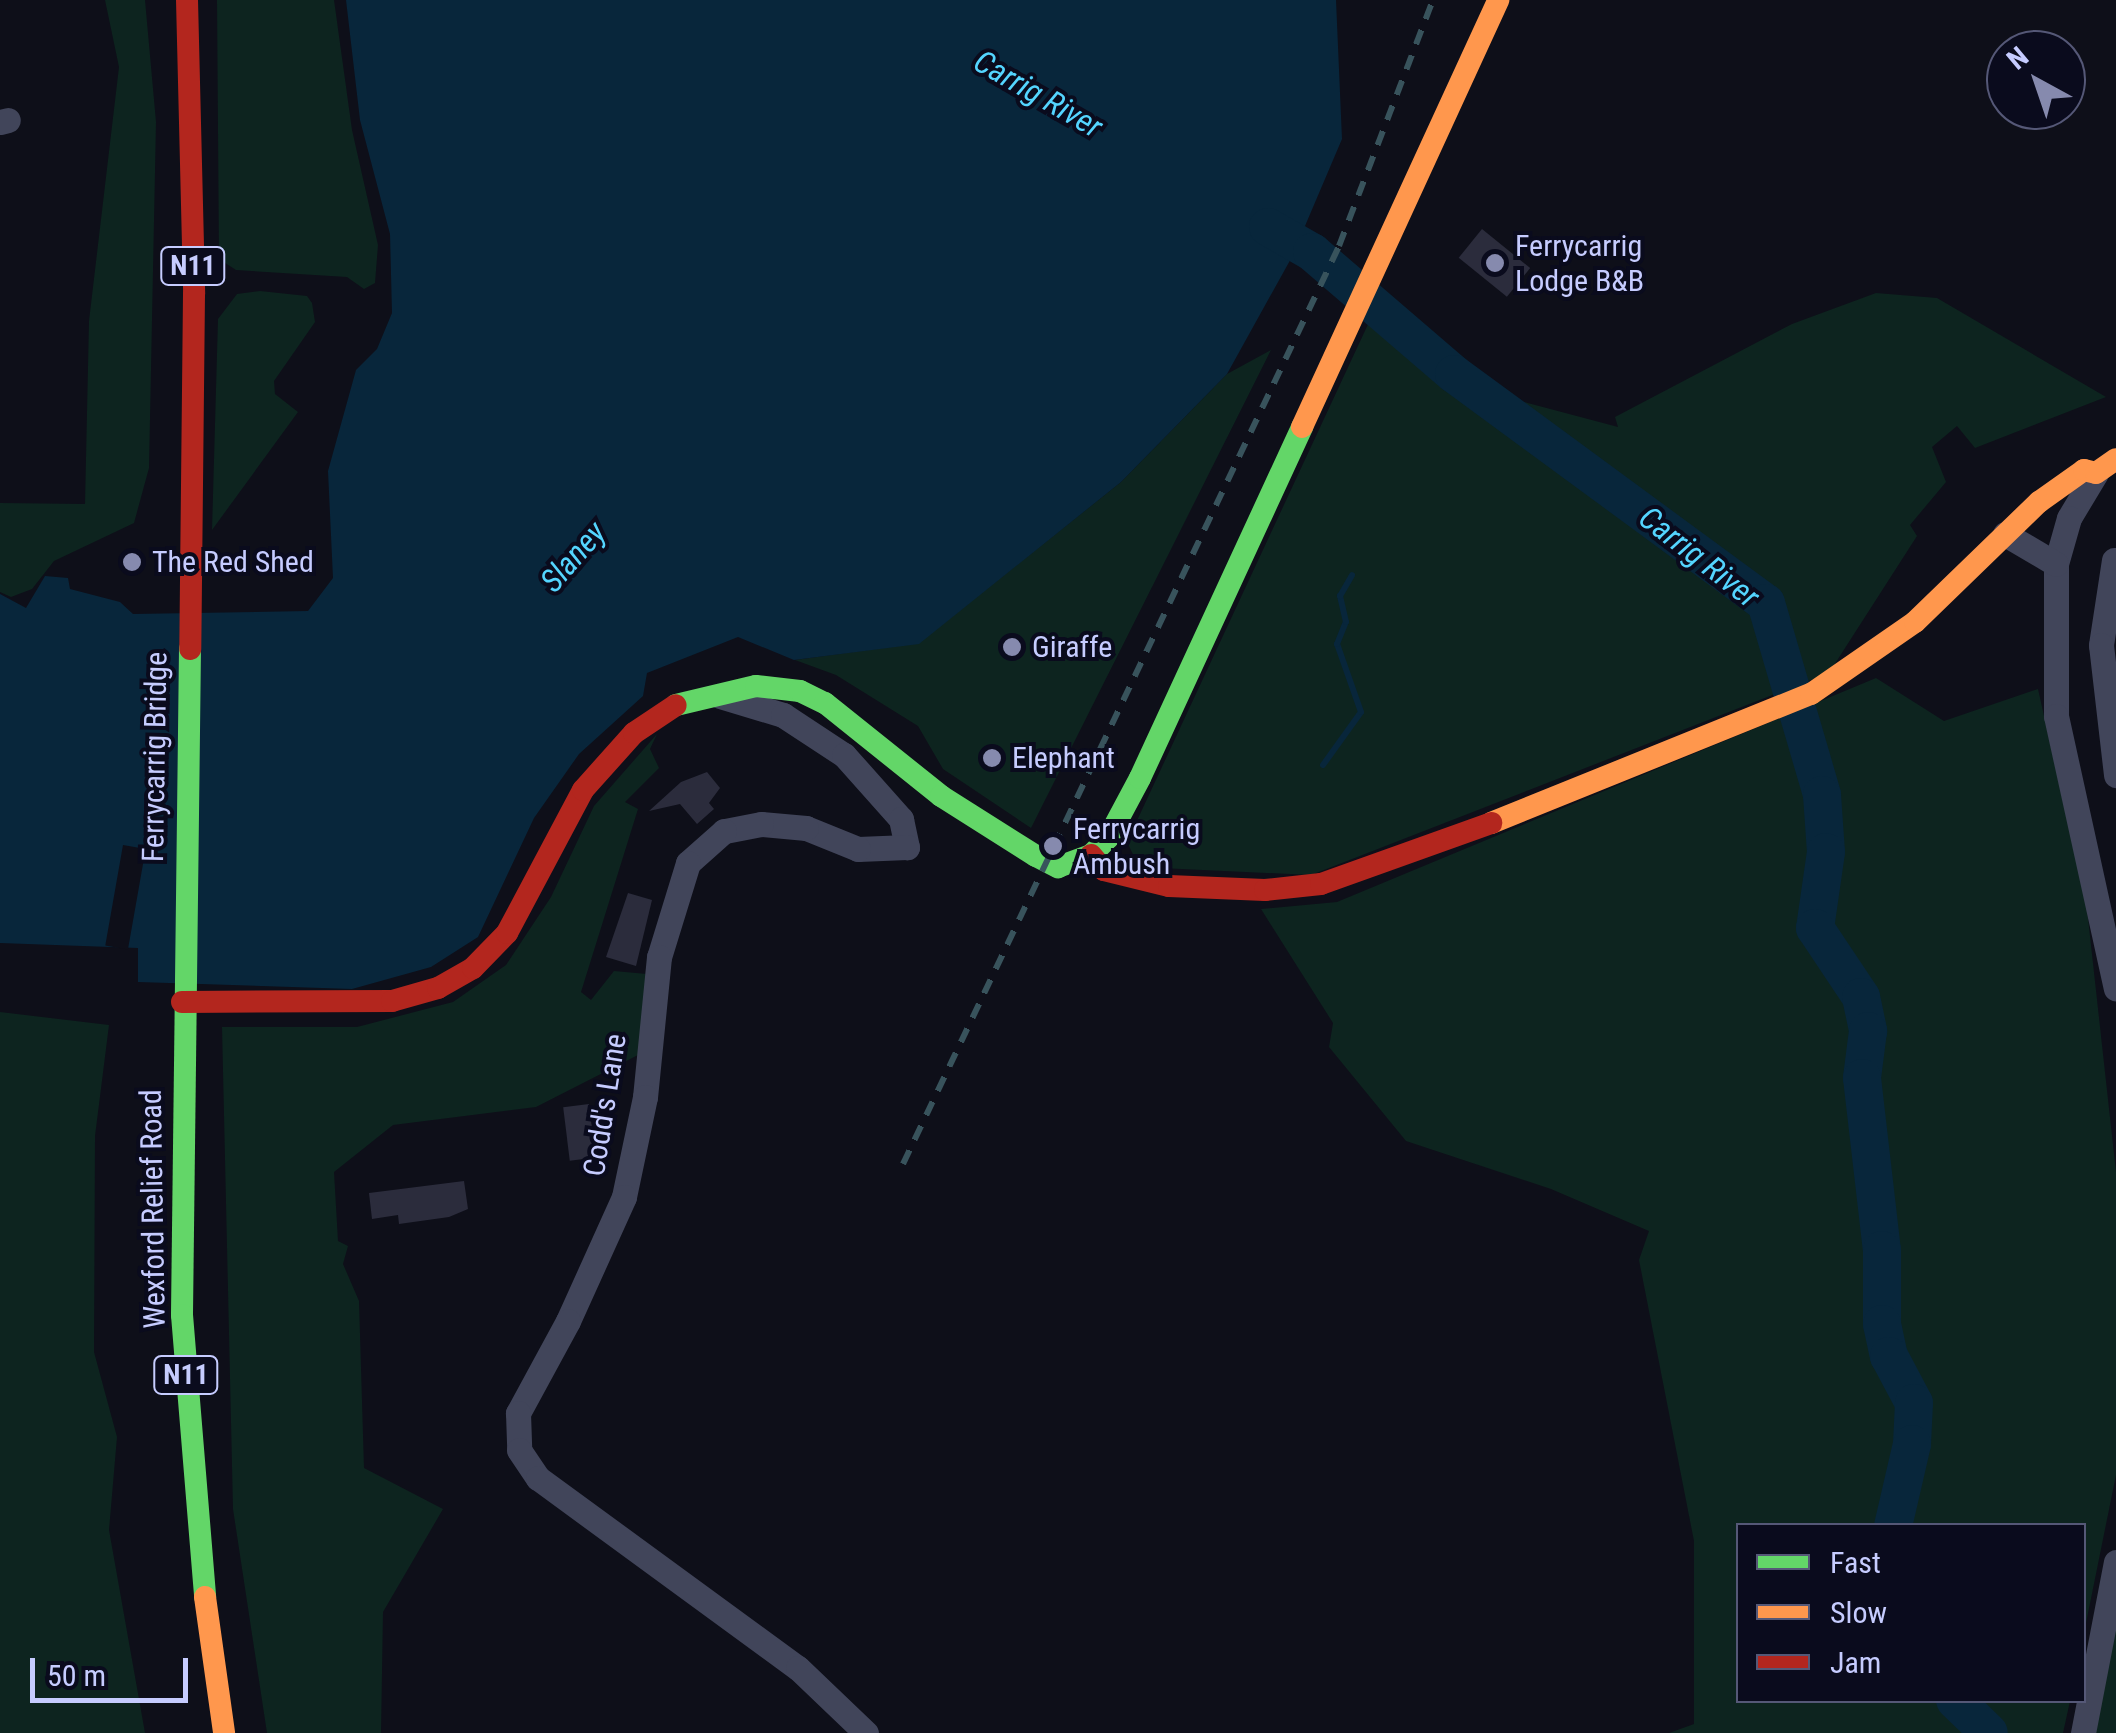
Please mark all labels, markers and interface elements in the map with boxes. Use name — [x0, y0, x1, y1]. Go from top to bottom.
north arrow — [1986, 30, 2086, 130]
text: N — [2001, 40, 2035, 76]
water label: Carrig River — [967, 42, 1109, 146]
place label: Ferrycarrig Lodge B&B — [1515, 228, 1644, 298]
road number: N11 — [158, 243, 228, 289]
marker: Ferrycarrig Lodge B&B — [1484, 252, 1506, 274]
water label: Carrig River — [1631, 498, 1767, 616]
water label: Slaney — [532, 514, 614, 600]
place label: The Red Shed — [152, 544, 314, 580]
marker: The Red Shed — [121, 551, 143, 573]
place label: Giraffe — [1032, 629, 1112, 665]
marker: Giraffe — [1001, 636, 1023, 658]
street label: Ferrycarrig Bridge — [135, 652, 175, 862]
place label: Elephant — [1012, 740, 1115, 776]
marker: Elephant — [981, 747, 1003, 769]
place label: Ferrycarrig Ambush — [1073, 811, 1200, 882]
marker: Ferrycarrig Ambush — [1042, 835, 1064, 857]
street label: Codd's Lane — [576, 1031, 634, 1179]
street label: Wexford Relief Road — [133, 1089, 173, 1329]
road number: N11 — [151, 1352, 221, 1398]
legend — [1736, 1523, 2086, 1703]
text: Fast — [1830, 1545, 1881, 1580]
text: Slow — [1830, 1595, 1887, 1630]
scale bar — [35, 1638, 192, 1700]
text: Jam — [1830, 1645, 1881, 1680]
text: 50 m — [47, 1658, 106, 1693]

